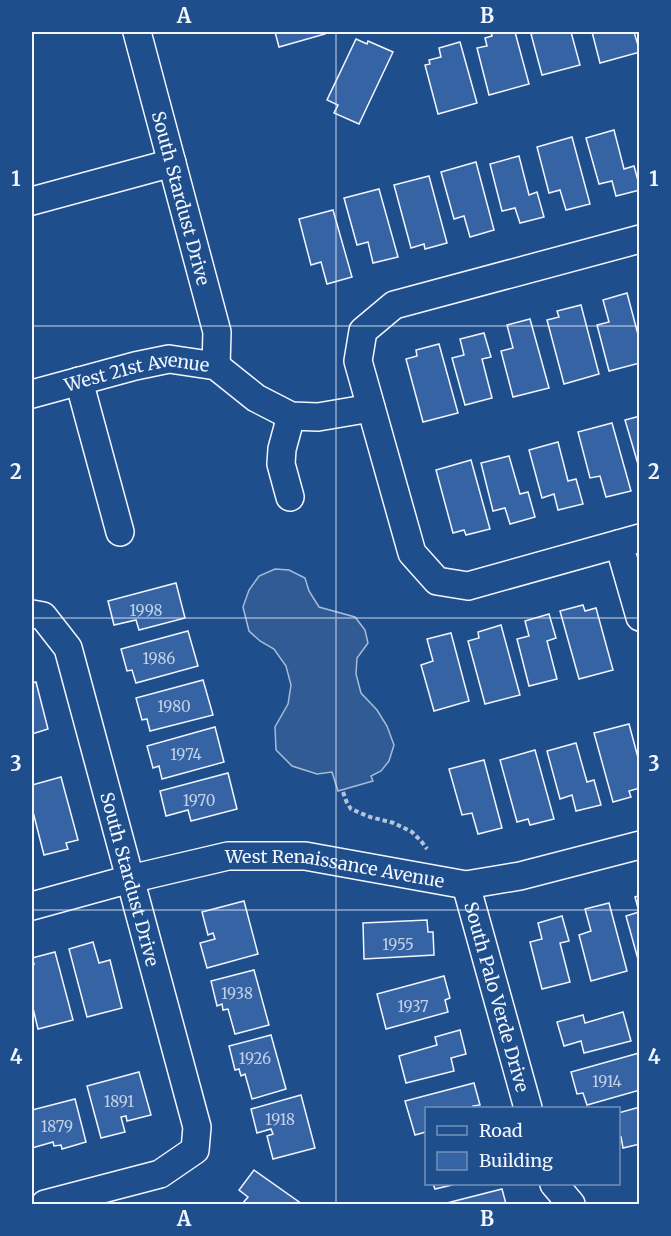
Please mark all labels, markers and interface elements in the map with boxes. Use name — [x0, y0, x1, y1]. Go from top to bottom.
text: A — [176, 3, 192, 28]
text: B — [480, 3, 494, 28]
street label: South Stardust Drive — [147, 109, 216, 288]
text: 1 — [11, 166, 21, 191]
text: 1 — [649, 166, 659, 191]
street label: West 21st Avenue — [61, 348, 211, 396]
text: 2 — [10, 459, 22, 484]
text: 2 — [648, 459, 660, 484]
house number: 1998 — [130, 601, 163, 620]
house number: 1986 — [143, 649, 175, 668]
house number: 1980 — [157, 697, 191, 716]
house number: 1974 — [170, 745, 202, 764]
text: 3 — [10, 751, 22, 776]
text: 3 — [648, 751, 660, 776]
street label: South Stardust Drive — [96, 789, 165, 969]
house number: 1970 — [183, 791, 215, 810]
street label: West Renaissance Avenue — [224, 845, 446, 892]
street label: South Palo Verde Drive — [460, 899, 534, 1094]
house number: 1955 — [382, 935, 414, 954]
house number: 1938 — [221, 984, 253, 1003]
house number: 1937 — [397, 997, 429, 1016]
text: 4 — [10, 1044, 23, 1069]
text: 4 — [648, 1044, 661, 1069]
house number: 1926 — [239, 1049, 271, 1068]
house number: 1914 — [592, 1072, 622, 1091]
house number: 1891 — [104, 1092, 134, 1111]
legend — [425, 1107, 620, 1185]
house number: 1918 — [265, 1110, 295, 1129]
house number: 1879 — [41, 1117, 73, 1136]
text: Road — [479, 1119, 523, 1142]
text: Building — [479, 1149, 553, 1172]
text: A — [176, 1206, 192, 1231]
text: B — [480, 1206, 494, 1231]

